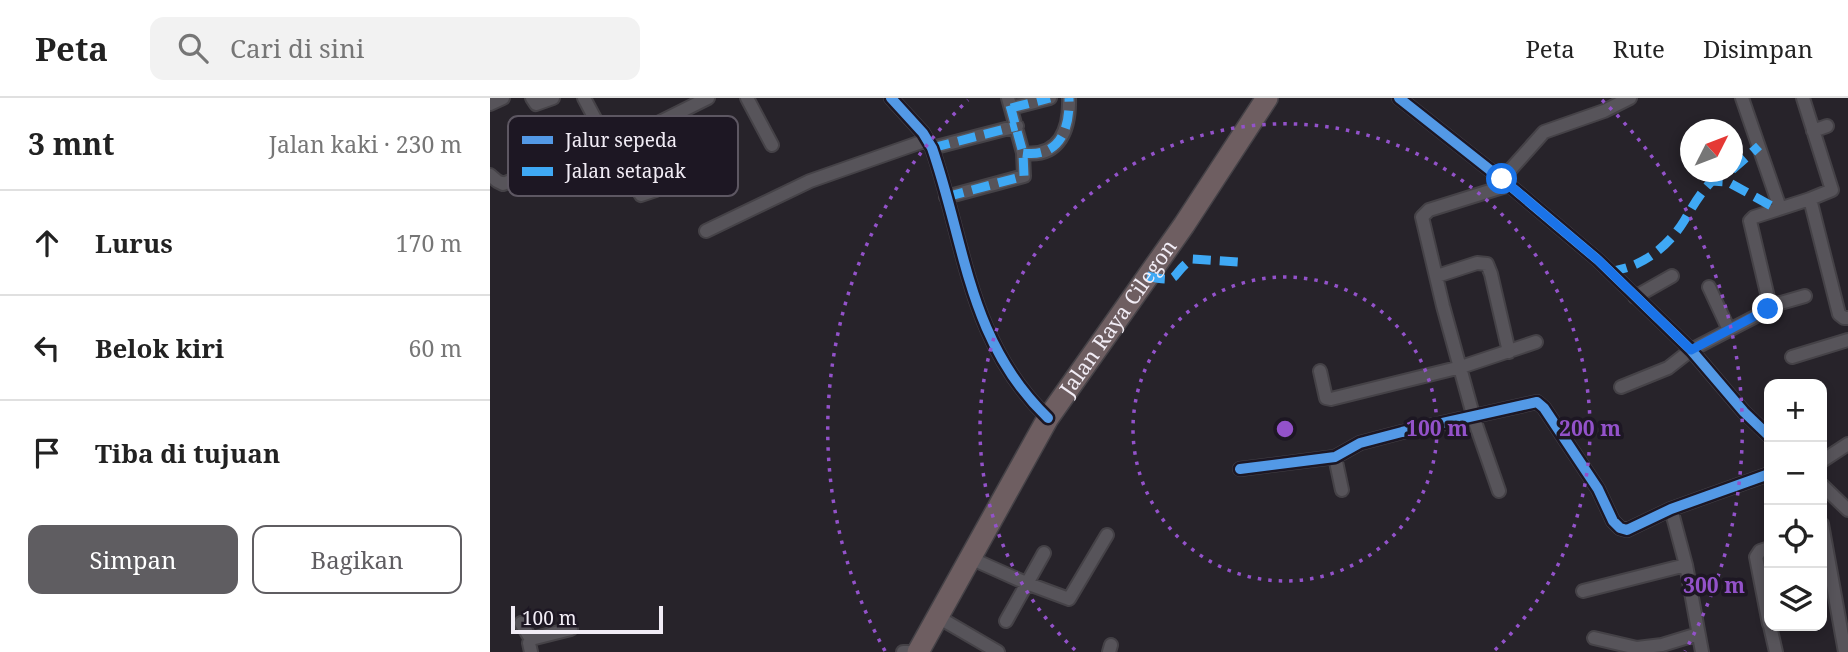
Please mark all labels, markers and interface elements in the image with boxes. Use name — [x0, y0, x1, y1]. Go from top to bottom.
search box — [150, 17, 640, 80]
text: Peta — [35, 26, 108, 71]
icon: search — [174, 29, 212, 67]
text: Cari di sini — [230, 30, 364, 66]
text: Peta — [1525, 32, 1575, 65]
text: Rute — [1613, 32, 1665, 65]
text: Disimpan — [1703, 32, 1813, 65]
legend — [508, 116, 738, 196]
north arrow — [1680, 119, 1743, 182]
text: 3 mnt — [28, 123, 115, 164]
text: Jalur sepeda — [564, 127, 677, 153]
text: Jalan kaki · 230 m — [269, 128, 462, 160]
text: Jalan setapak — [564, 158, 687, 184]
route start — [1486, 163, 1517, 194]
icon: ahead — [28, 224, 66, 262]
text: Lurus — [95, 225, 173, 261]
text: 170 m — [396, 227, 462, 259]
street label: Jalan Raya Cilegon — [1052, 234, 1182, 402]
route end — [1752, 293, 1783, 324]
icon: left — [28, 329, 66, 367]
text: Belok kiri — [95, 330, 224, 366]
text: 60 m — [409, 332, 462, 364]
map controls — [1764, 379, 1827, 631]
button: + — [1764, 379, 1827, 442]
text: 100 m — [1406, 414, 1468, 442]
text: 200 m — [1559, 414, 1621, 442]
centre of rings — [1273, 417, 1297, 441]
icon: arrive — [28, 434, 66, 472]
text: Tiba di tujuan — [95, 435, 280, 471]
button: − — [1764, 442, 1827, 505]
button: locate — [1764, 505, 1827, 568]
button: Simpan — [28, 525, 238, 594]
button: Bagikan — [252, 525, 462, 594]
button: layers — [1764, 568, 1827, 631]
text: 300 m — [1683, 571, 1745, 599]
scale bar — [511, 603, 663, 635]
text: 100 m — [522, 605, 577, 631]

